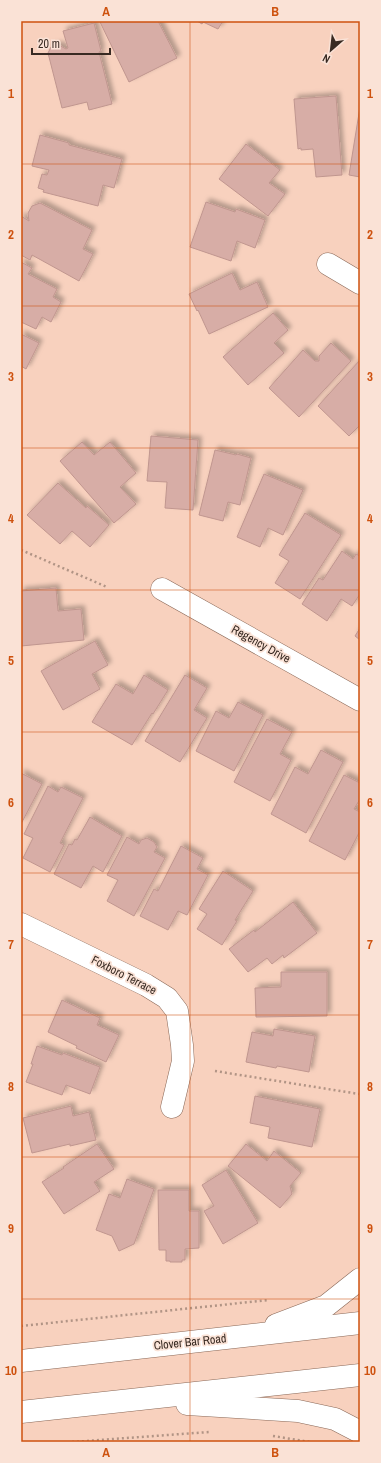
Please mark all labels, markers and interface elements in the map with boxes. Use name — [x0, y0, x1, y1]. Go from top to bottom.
text: A — [102, 3, 110, 20]
text: B — [271, 3, 279, 20]
scale bar — [32, 30, 110, 56]
north arrow — [311, 30, 351, 70]
text: 20 m — [38, 36, 60, 52]
text: N — [320, 51, 332, 67]
text: 1 — [8, 85, 14, 102]
text: 1 — [367, 85, 373, 102]
text: 2 — [8, 226, 14, 243]
text: 2 — [367, 226, 373, 243]
text: 3 — [8, 368, 14, 385]
text: 3 — [367, 368, 373, 385]
text: 4 — [8, 510, 14, 527]
text: 4 — [367, 510, 373, 527]
street label: Regency Drive — [229, 621, 293, 667]
text: 5 — [8, 652, 14, 669]
text: 5 — [367, 652, 373, 669]
text: 6 — [8, 794, 14, 811]
text: 6 — [367, 794, 373, 811]
text: 7 — [8, 936, 14, 953]
text: 7 — [367, 936, 373, 953]
street label: Foxboro Terrace — [89, 952, 159, 998]
text: 8 — [8, 1078, 14, 1095]
text: 8 — [367, 1078, 373, 1095]
text: 9 — [8, 1220, 14, 1237]
text: 9 — [367, 1220, 373, 1237]
street label: Clover Bar Road — [153, 1330, 227, 1354]
text: 10 — [5, 1362, 17, 1379]
text: 10 — [364, 1362, 376, 1379]
text: A — [102, 1444, 110, 1461]
text: B — [271, 1444, 279, 1461]

